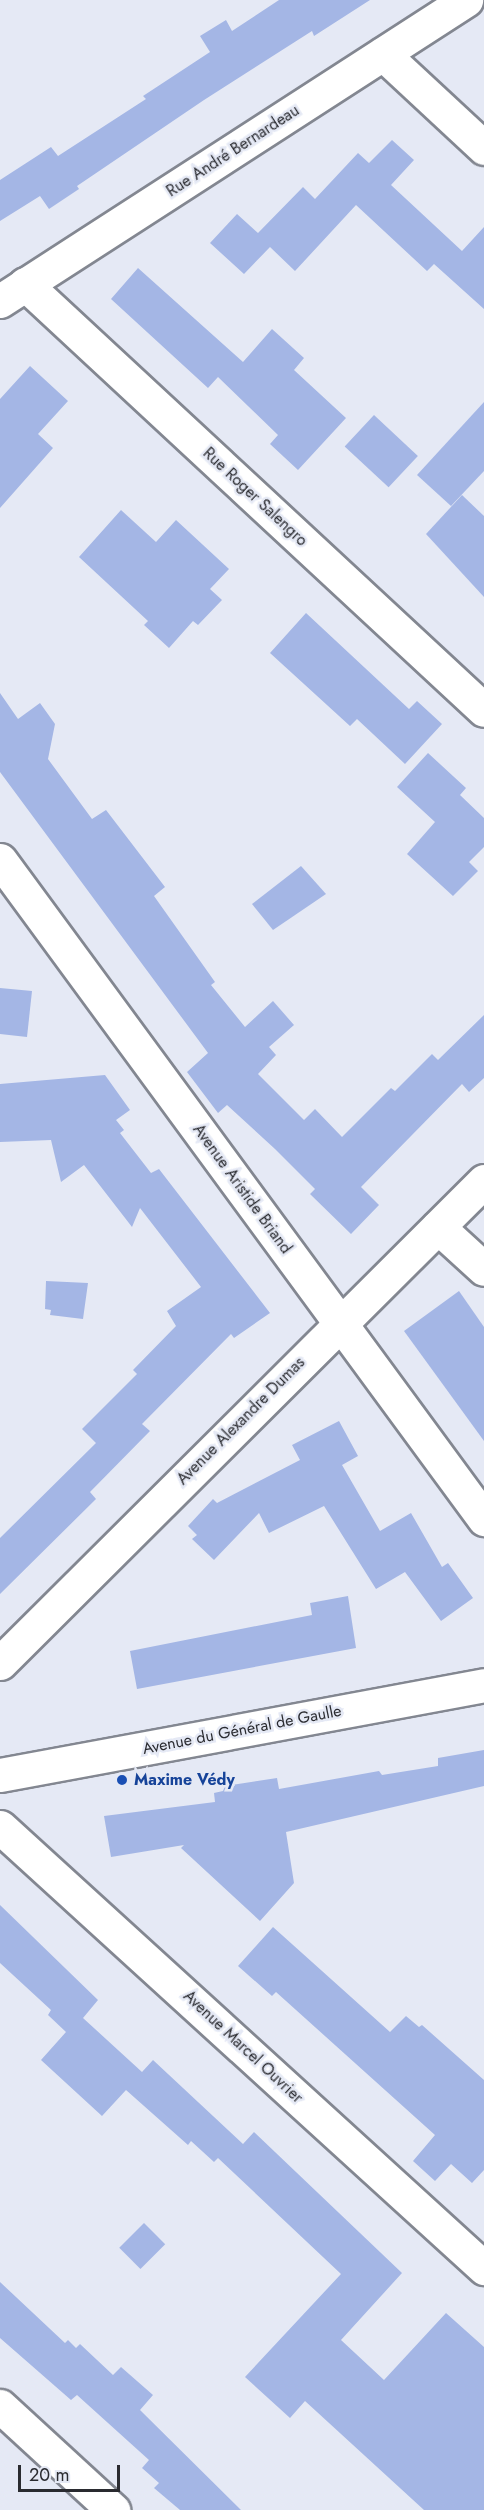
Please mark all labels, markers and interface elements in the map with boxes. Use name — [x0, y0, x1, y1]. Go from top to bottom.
street label: Rue André Bernardeau — [163, 101, 303, 201]
street label: Rue Roger Salengro — [199, 444, 311, 550]
street label: Avenue Aristide Briand — [189, 1121, 295, 1257]
street label: Avenue Alexandre Dumas — [173, 1353, 309, 1489]
street label: Avenue du Général de Gaulle — [141, 1701, 343, 1759]
place label: Maxime Védy — [134, 1770, 235, 1790]
marker: Maxime Védy — [115, 1773, 129, 1787]
street label: Avenue Marcel Ouvrier — [179, 1987, 307, 2107]
scale bar — [21, 2453, 123, 2491]
text: 20 m — [29, 2462, 69, 2488]

